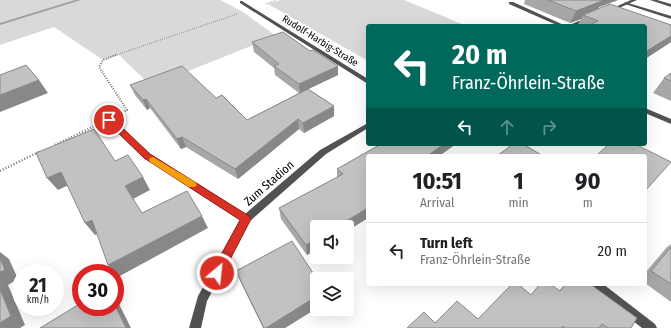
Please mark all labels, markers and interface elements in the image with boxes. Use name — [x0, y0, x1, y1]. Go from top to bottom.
street label: Rudolf-Harbig-Straße — [280, 13, 360, 69]
text: 20 m — [452, 38, 507, 71]
icon: left — [386, 40, 438, 92]
text: Franz-Öhrlein-Straße — [452, 72, 605, 94]
pin — [92, 103, 126, 137]
icon: arrive — [98, 109, 120, 131]
icon: left — [454, 116, 476, 138]
icon: ahead — [496, 116, 518, 138]
icon: right — [538, 116, 560, 138]
street label: Zum Stadion — [241, 158, 297, 208]
text: 10:51 — [412, 167, 462, 195]
text: 1 — [513, 167, 524, 195]
text: 90 — [575, 167, 601, 195]
text: Arrival — [420, 195, 454, 210]
text: min — [508, 195, 529, 210]
text: m — [583, 195, 593, 210]
map controls — [310, 220, 354, 316]
button: sound — [310, 220, 354, 264]
text: Turn left — [420, 234, 473, 252]
icon: left — [386, 240, 408, 262]
text: 20 m — [598, 242, 627, 260]
position arrow — [196, 252, 238, 294]
text: Franz-Öhrlein-Straße — [420, 252, 530, 267]
speed limit sign: 30 — [72, 264, 124, 316]
button: layers — [310, 272, 354, 316]
text: 21 — [29, 273, 47, 297]
text: km/h — [27, 294, 49, 306]

